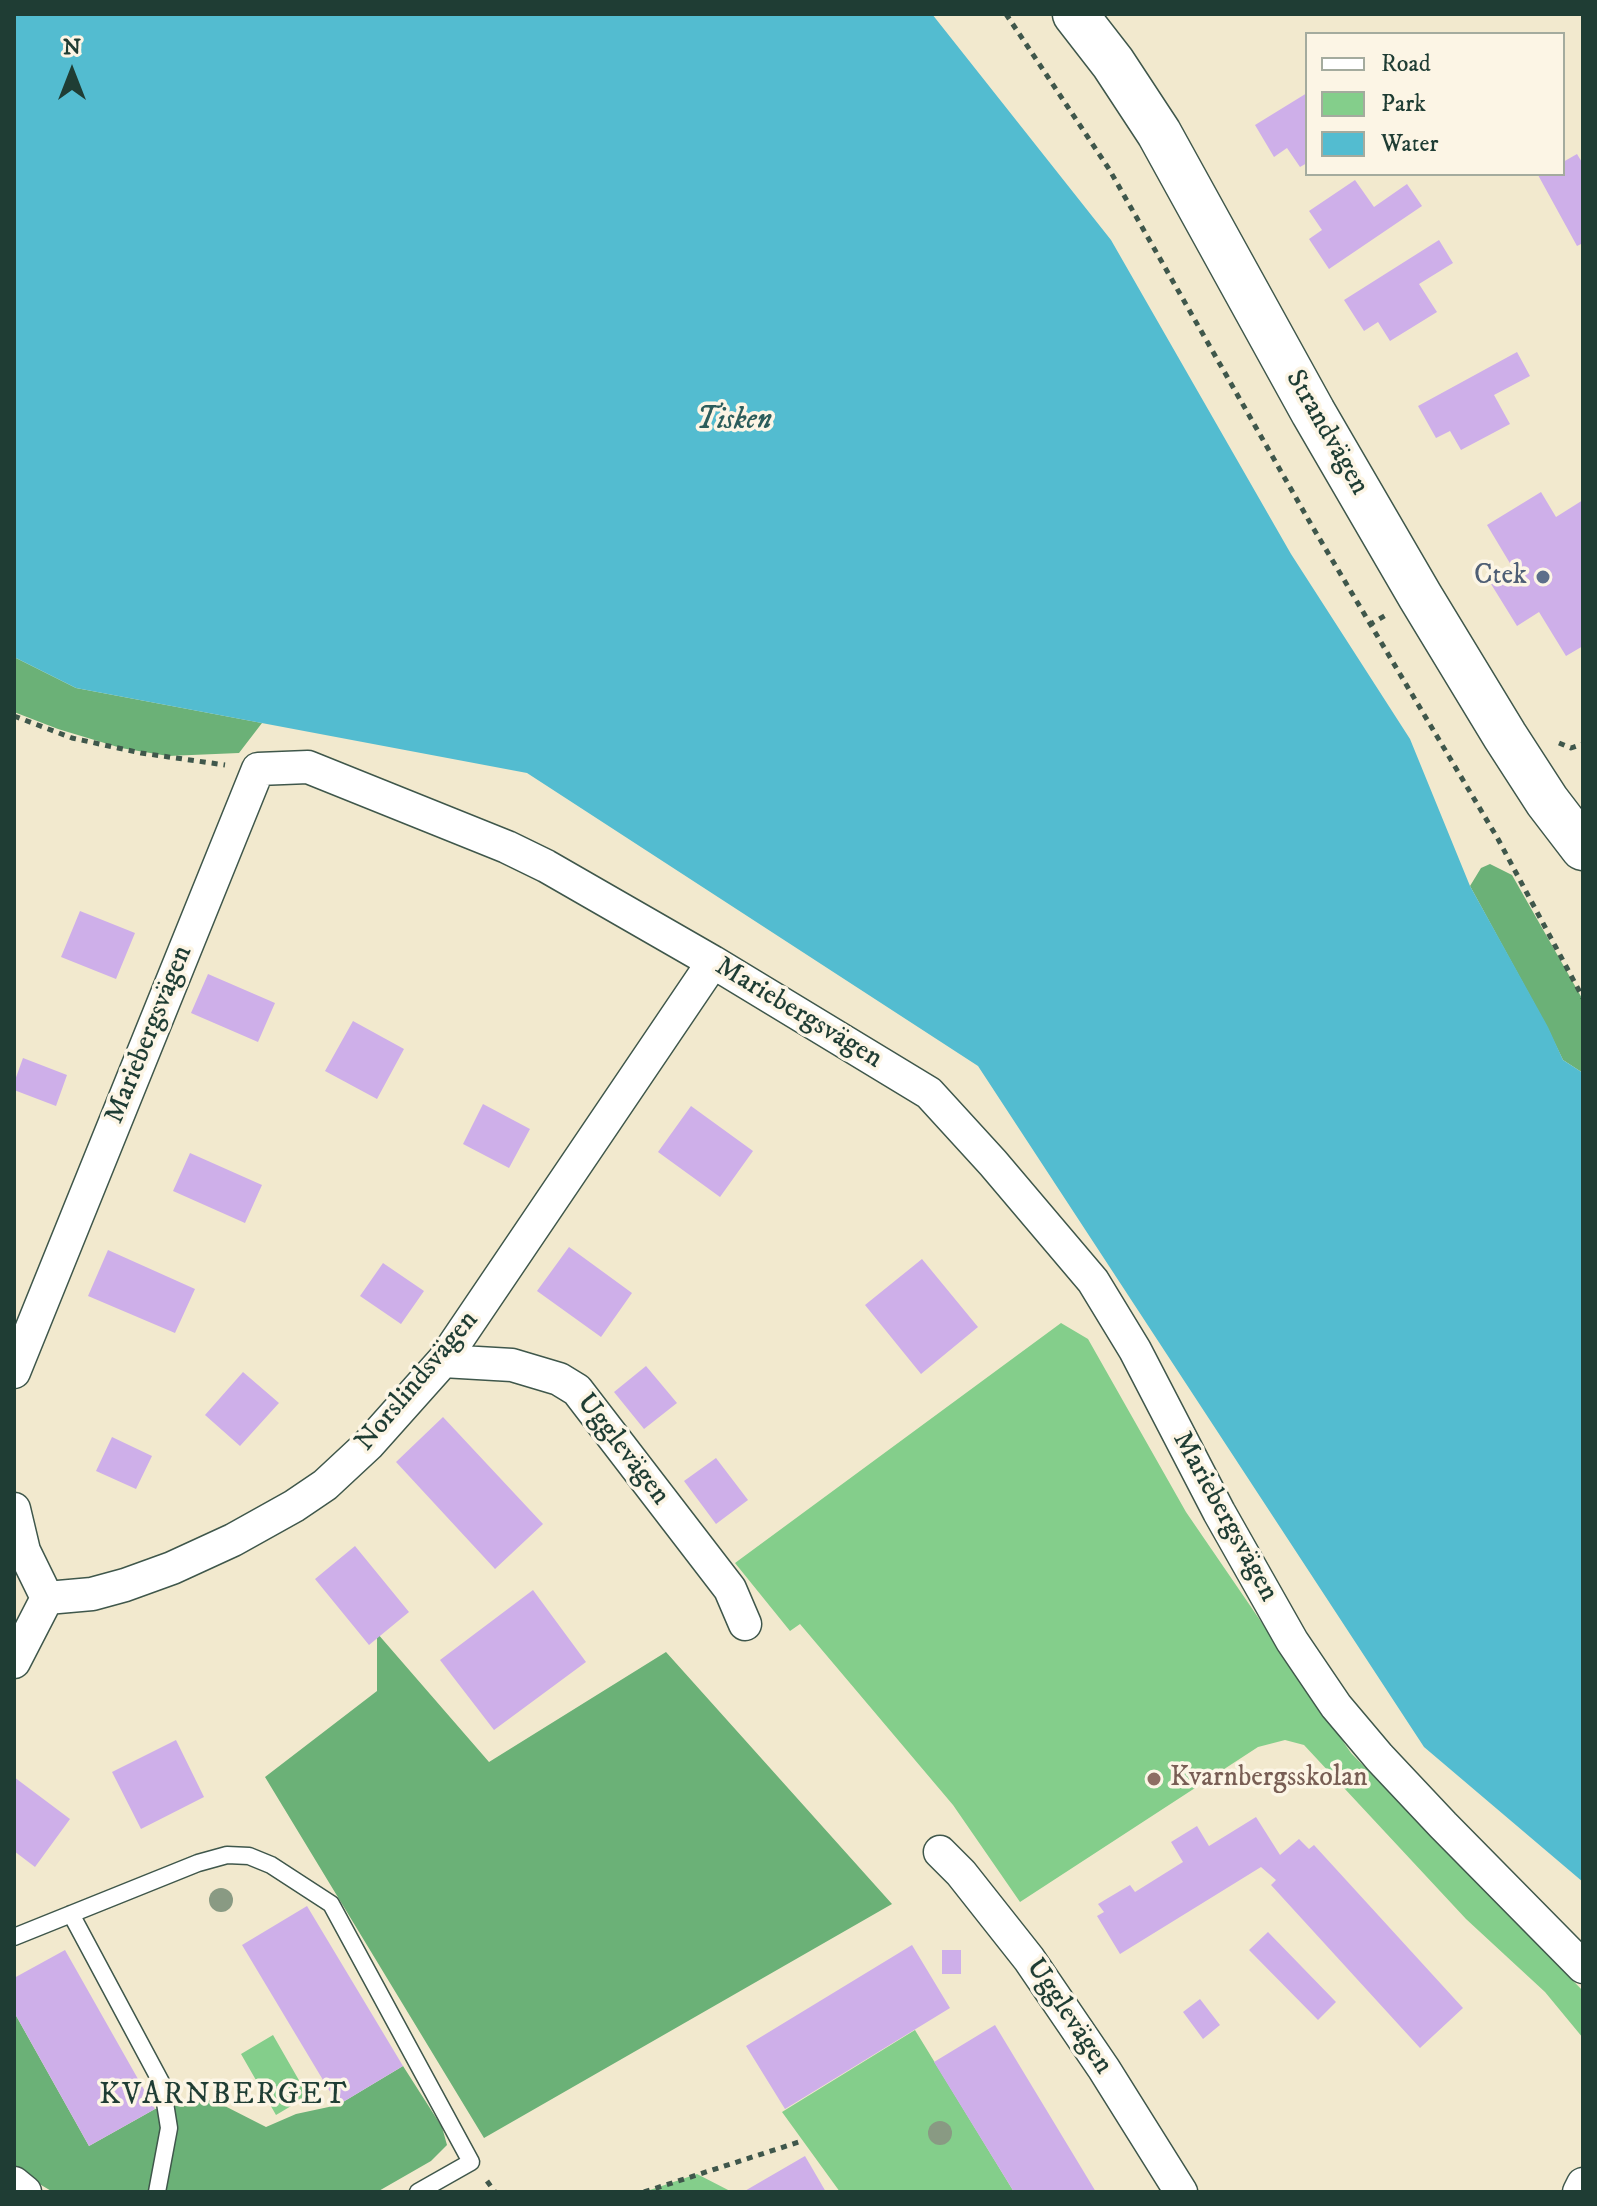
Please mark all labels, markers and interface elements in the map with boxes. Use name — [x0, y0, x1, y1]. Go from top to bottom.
north arrow — [32, 32, 112, 112]
legend — [1305, 32, 1565, 176]
text: N — [63, 34, 81, 61]
text: Road — [1381, 49, 1431, 79]
text: Park — [1381, 89, 1426, 119]
text: Water — [1381, 129, 1438, 159]
street label: Strandvägen — [1277, 365, 1375, 501]
water label: Tisken — [696, 404, 772, 440]
place label: Ctek — [1474, 560, 1527, 594]
marker: Ctek — [1534, 568, 1552, 586]
street label: Mariebergsvägen — [99, 941, 201, 1129]
street label: Mariebergsvägen — [708, 951, 888, 1077]
street label: Norslindsvägen — [349, 1305, 487, 1459]
street label: Ugglevägen — [568, 1388, 676, 1512]
street label: Mariebergsvägen — [1164, 1426, 1284, 1608]
place label: Kvarnbergsskolan — [1170, 1762, 1368, 1796]
marker: Kvarnbergsskolan — [1145, 1770, 1163, 1788]
street label: Ugglevägen — [1017, 1953, 1119, 2081]
district label: KVARNBERGET — [99, 2079, 349, 2115]

